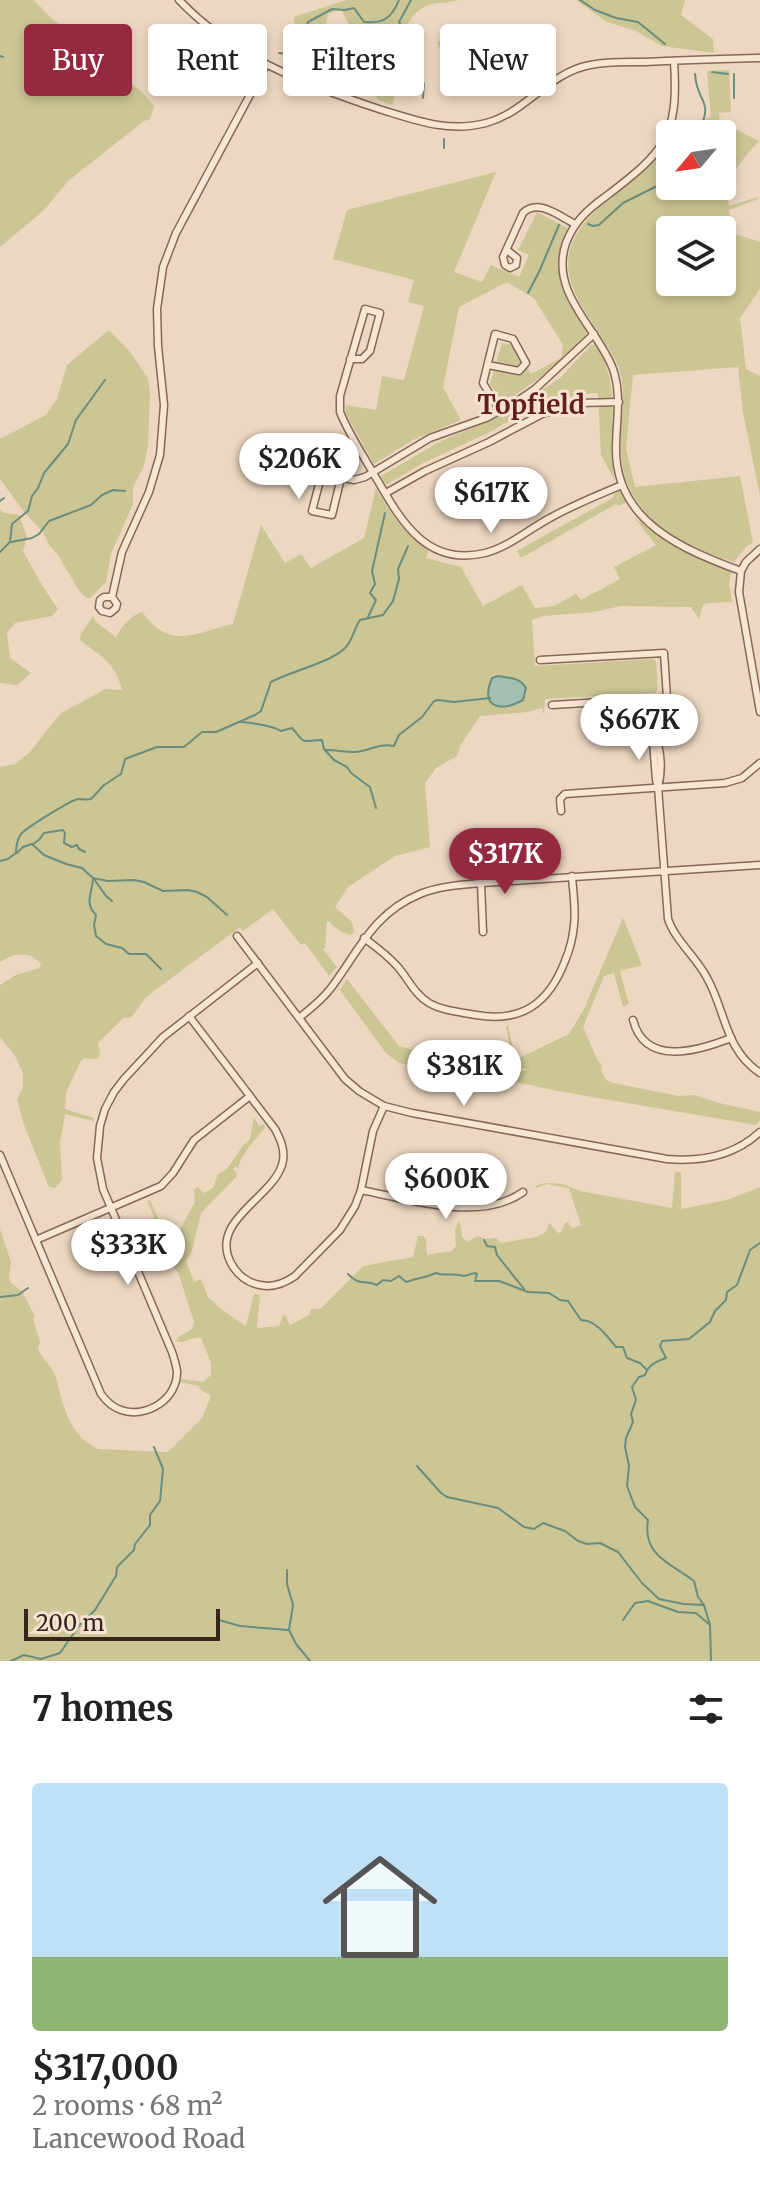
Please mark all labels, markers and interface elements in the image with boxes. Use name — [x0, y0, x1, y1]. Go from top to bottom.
chip: Buy — [24, 24, 132, 96]
chip: Rent — [148, 24, 267, 96]
chip: Filters — [283, 24, 424, 96]
chip: New — [440, 24, 556, 96]
north arrow — [656, 120, 736, 200]
map controls — [656, 120, 736, 296]
button: layers — [656, 216, 736, 296]
district label: Topfield — [477, 388, 585, 421]
pin: $206K — [243, 433, 355, 501]
text: $206K — [257, 442, 341, 475]
pin: $617K — [435, 467, 547, 535]
text: $617K — [453, 476, 529, 509]
pin: $667K — [583, 694, 695, 762]
text: $667K — [598, 703, 680, 736]
pin: $317K — [449, 828, 561, 896]
text: $317K — [467, 837, 543, 870]
pin: $381K — [408, 1040, 520, 1108]
text: $381K — [425, 1049, 503, 1082]
pin: $600K — [390, 1153, 502, 1221]
text: $600K — [403, 1162, 489, 1195]
pin: $333K — [72, 1219, 184, 1287]
text: $333K — [89, 1228, 167, 1261]
scale bar — [24, 1605, 220, 1641]
text: 200 m — [36, 1609, 104, 1637]
icon: filters — [684, 1687, 728, 1731]
text: 7 homes — [32, 1688, 174, 1730]
icon: home — [308, 1835, 452, 1979]
text: $317,000 — [32, 2047, 179, 2089]
text: 2 rooms · 68 m² — [32, 2089, 222, 2122]
text: Lancewood Road — [32, 2122, 245, 2155]

